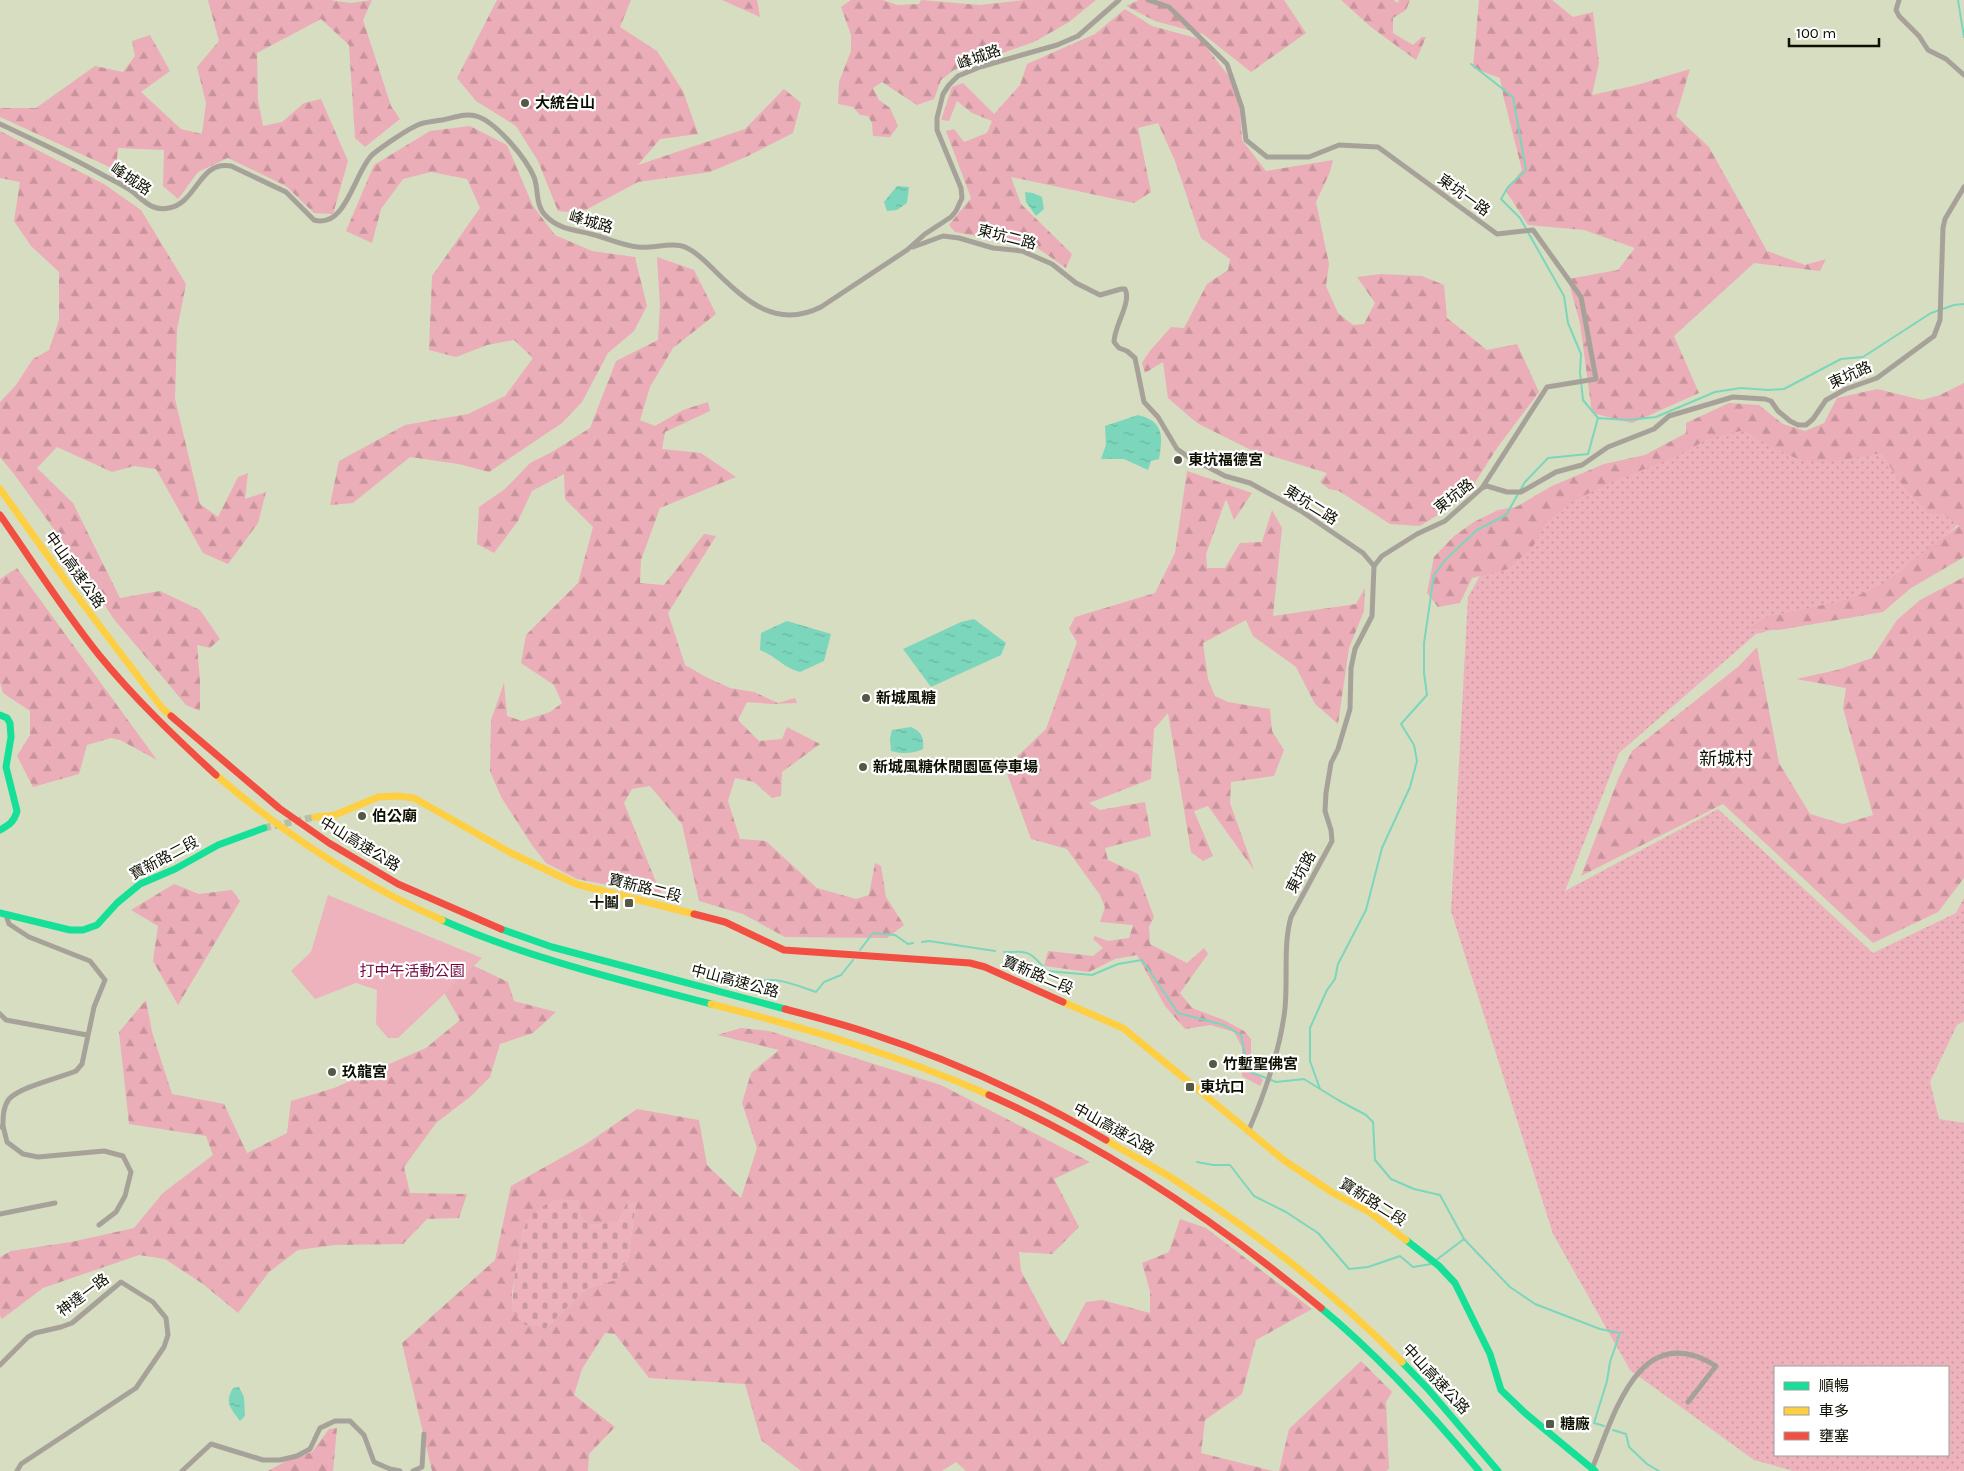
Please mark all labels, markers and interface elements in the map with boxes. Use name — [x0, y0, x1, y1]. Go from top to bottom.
scale bar — [1789, 15, 1879, 47]
text: 100 m — [1796, 24, 1836, 42]
street label: 峰城路 — [955, 41, 1003, 73]
place label: 大統台山 — [535, 94, 595, 112]
marker: 大統台山 — [519, 97, 531, 109]
street label: 峰城路 — [107, 159, 155, 199]
street label: 東坑一路 — [1434, 170, 1494, 220]
street label: 峰城路 — [567, 207, 615, 237]
street label: 東坑二路 — [976, 221, 1038, 253]
street label: 東坑路 — [1826, 358, 1874, 392]
place label: 東坑福德宮 — [1188, 451, 1263, 469]
marker: 東坑福德宮 — [1172, 454, 1184, 466]
street label: 東坑路 — [1431, 475, 1477, 517]
street label: 東坑二路 — [1281, 481, 1341, 529]
street label: 中山高速公路 — [41, 528, 109, 612]
place label: 新城風糖 — [876, 689, 936, 707]
marker: 新城風糖 — [860, 692, 872, 704]
district label: 新城村 — [1699, 748, 1753, 770]
place label: 新城風糖休閒園區停車場 — [873, 758, 1038, 776]
marker: 新城風糖休閒園區停車場 — [857, 761, 869, 773]
place label: 伯公廟 — [372, 807, 417, 825]
marker: 伯公廟 — [356, 810, 368, 822]
street label: 中山高速公路 — [317, 813, 403, 875]
street label: 寶新路二段 — [127, 832, 201, 884]
street label: 東坑路 — [1282, 848, 1320, 896]
street label: 寶新路二段 — [606, 870, 684, 906]
place label: 十鬮 — [589, 894, 619, 912]
marker: 十鬮 — [623, 897, 635, 909]
street label: 寶新路二段 — [1000, 952, 1076, 998]
street label: 中山高速公路 — [689, 961, 781, 1001]
park label: 打中午活動公園 — [359, 962, 465, 980]
place label: 竹塹聖佛宮 — [1223, 1055, 1298, 1073]
marker: 竹塹聖佛宮 — [1207, 1058, 1219, 1070]
place label: 玖龍宮 — [342, 1063, 387, 1081]
marker: 玖龍宮 — [326, 1066, 338, 1078]
place label: 東坑口 — [1200, 1078, 1245, 1096]
marker: 東坑口 — [1184, 1081, 1196, 1093]
street label: 中山高速公路 — [1070, 1099, 1158, 1159]
street label: 寶新路二段 — [1336, 1174, 1410, 1230]
street label: 神達一路 — [54, 1270, 112, 1320]
street label: 中山高速公路 — [1399, 1340, 1473, 1418]
legend — [1774, 1366, 1949, 1456]
text: 順暢 — [1819, 1377, 1849, 1395]
text: 車多 — [1819, 1402, 1849, 1420]
place label: 糖廠 — [1560, 1415, 1590, 1433]
marker: 糖廠 — [1544, 1418, 1556, 1430]
text: 壅塞 — [1819, 1427, 1849, 1445]

